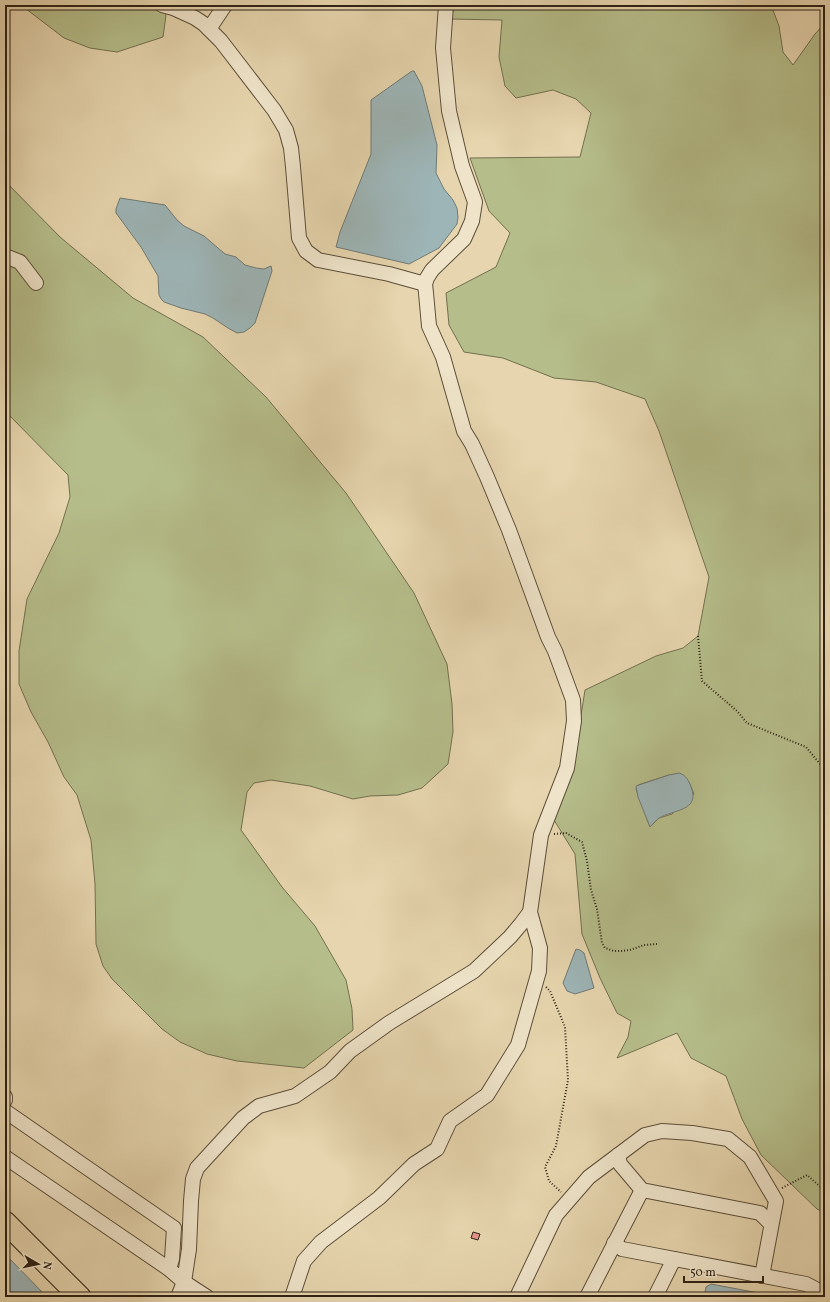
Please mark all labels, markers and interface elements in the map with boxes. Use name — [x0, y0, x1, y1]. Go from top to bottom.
north arrow — [18, 1244, 58, 1284]
scale bar — [684, 1258, 763, 1284]
text: N — [38, 1260, 54, 1270]
text: 50 m — [690, 1265, 716, 1281]

